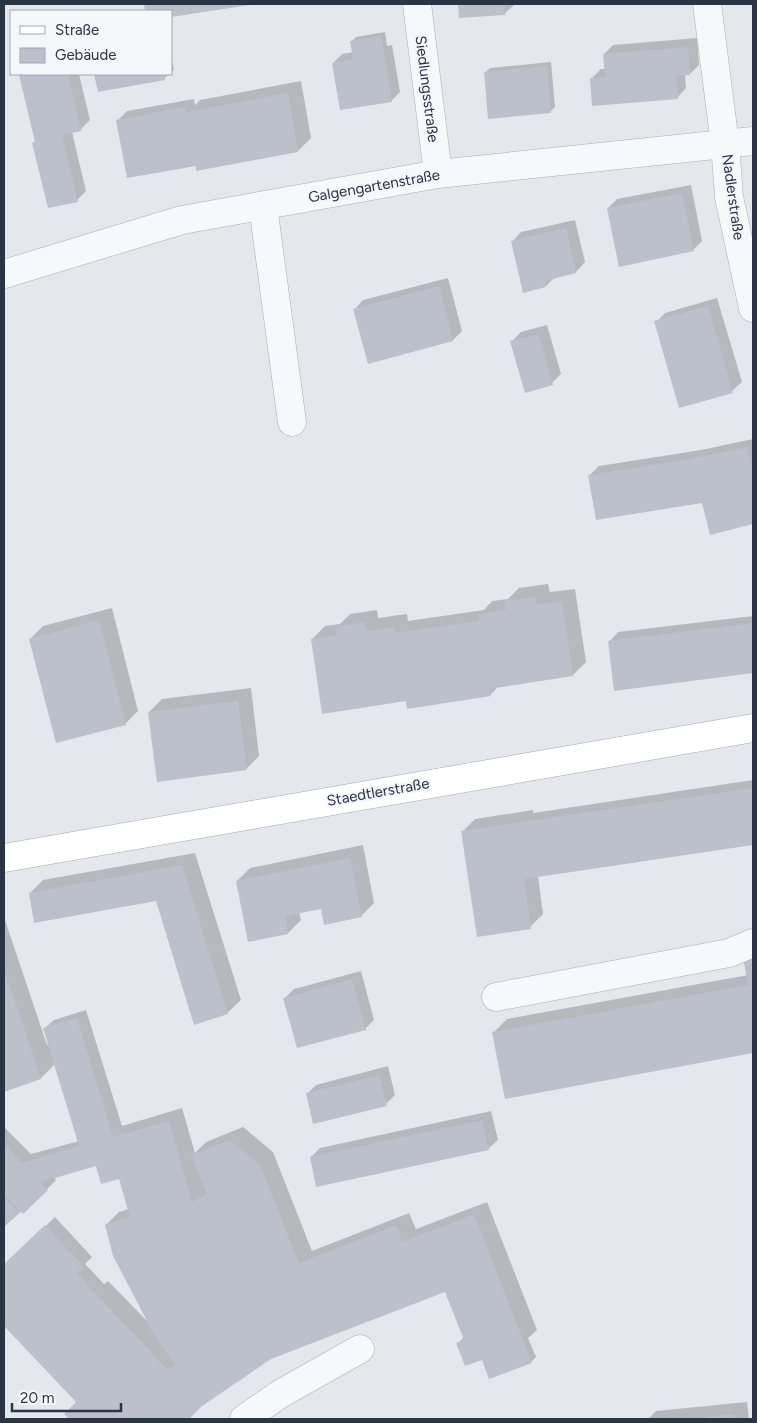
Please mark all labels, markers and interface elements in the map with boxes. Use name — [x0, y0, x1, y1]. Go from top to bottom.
legend — [10, 10, 172, 75]
text: Straße — [55, 21, 99, 39]
street label: Siedlungsstraße — [412, 35, 442, 143]
text: Gebäude — [55, 46, 116, 64]
street label: Nadlerstraße — [718, 153, 748, 241]
street label: Galgengartenstraße — [307, 166, 441, 206]
street label: Staedtlerstraße — [325, 774, 431, 810]
scale bar — [12, 1380, 121, 1412]
text: 20 m — [20, 1389, 54, 1407]

